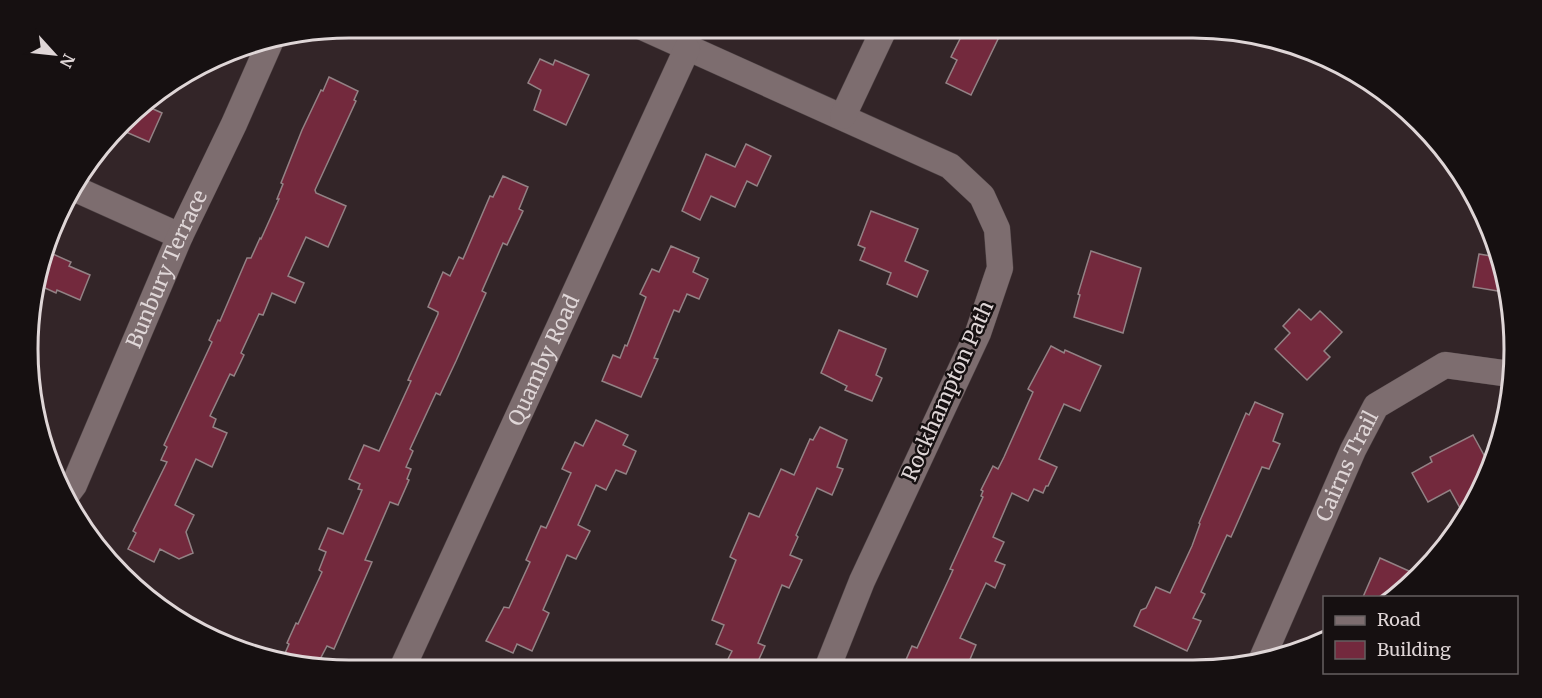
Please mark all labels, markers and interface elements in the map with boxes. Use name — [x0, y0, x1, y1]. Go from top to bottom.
north arrow — [24, 24, 84, 84]
text: N — [55, 51, 79, 71]
street label: Bunbury Terrace — [120, 185, 213, 352]
street label: Quamby Road — [502, 290, 585, 430]
street label: Rockhampton Path — [896, 296, 999, 485]
street label: Cairns Trail — [1309, 406, 1384, 526]
legend — [1323, 596, 1518, 674]
text: Road — [1377, 608, 1421, 631]
text: Building — [1377, 638, 1451, 661]

